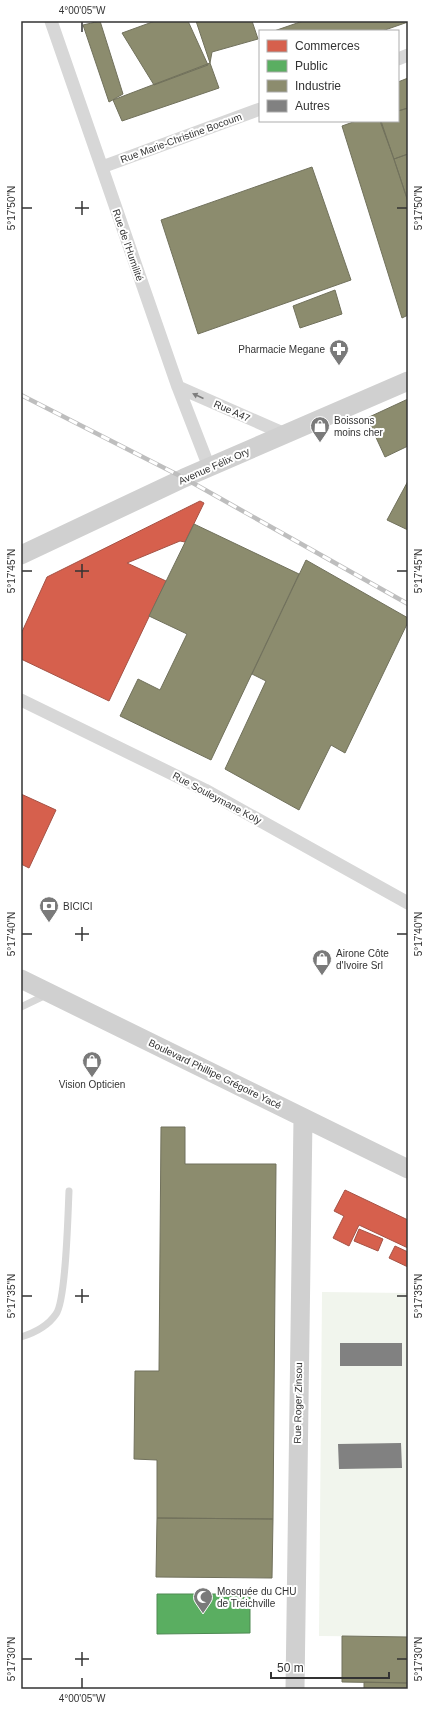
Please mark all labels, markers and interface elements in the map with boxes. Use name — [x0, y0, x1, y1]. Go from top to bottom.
text: 4°00'05"W — [59, 5, 106, 16]
legend — [259, 30, 399, 122]
text: Commerces — [295, 39, 360, 53]
text: Public — [295, 59, 328, 73]
text: Industrie — [295, 79, 341, 93]
text: Autres — [295, 99, 330, 113]
street label: Rue Marie-Christine Bocoum — [119, 111, 243, 165]
text: 5°17'50"N — [6, 186, 17, 230]
text: 5°17'50"N — [413, 186, 424, 230]
street label: Rue de l'Humilité — [111, 208, 146, 283]
pharmacy icon: Pharmacie Megane — [328, 338, 350, 366]
place label: Pharmacie Megane — [238, 344, 325, 355]
one-way arrow — [192, 393, 204, 399]
street label: Rue A47 — [212, 398, 252, 424]
shop icon: Boissons moins cher — [309, 415, 331, 443]
place label: Boissons moins cher — [334, 415, 384, 438]
street label: Avenue Félix Ory — [177, 445, 251, 487]
text: 5°17'45"N — [6, 549, 17, 593]
text: 5°17'45"N — [413, 549, 424, 593]
street label: Rue Souleymane Koly — [171, 770, 263, 826]
bank icon: BICICI — [38, 895, 60, 923]
place label: BICICI — [63, 901, 92, 912]
text: 5°17'40"N — [6, 912, 17, 956]
text: 5°17'40"N — [413, 912, 424, 956]
shop icon: Airone Côte d'Ivoire Srl — [311, 948, 333, 976]
place label: Airone Côte d'Ivoire Srl — [336, 948, 389, 971]
street label: Boulevard Phillipe Grégoire Yacé — [147, 1037, 284, 1111]
shop icon: Vision Opticien — [81, 1050, 103, 1078]
place label: Vision Opticien — [59, 1079, 125, 1090]
text: 5°17'35"N — [6, 1274, 17, 1318]
text: 5°17'35"N — [413, 1274, 424, 1318]
street label: Rue Roger Zinsou — [292, 1362, 304, 1444]
mosque icon: Mosquée du CHU de Treichville — [192, 1586, 214, 1614]
place label: Mosquée du CHU de Treichville — [217, 1586, 296, 1609]
text: 5°17'30"N — [6, 1637, 17, 1681]
text: 5°17'30"N — [413, 1637, 424, 1681]
scale bar — [271, 1654, 389, 1680]
text: 50 m — [277, 1661, 304, 1675]
text: 4°00'05"W — [59, 1693, 106, 1704]

